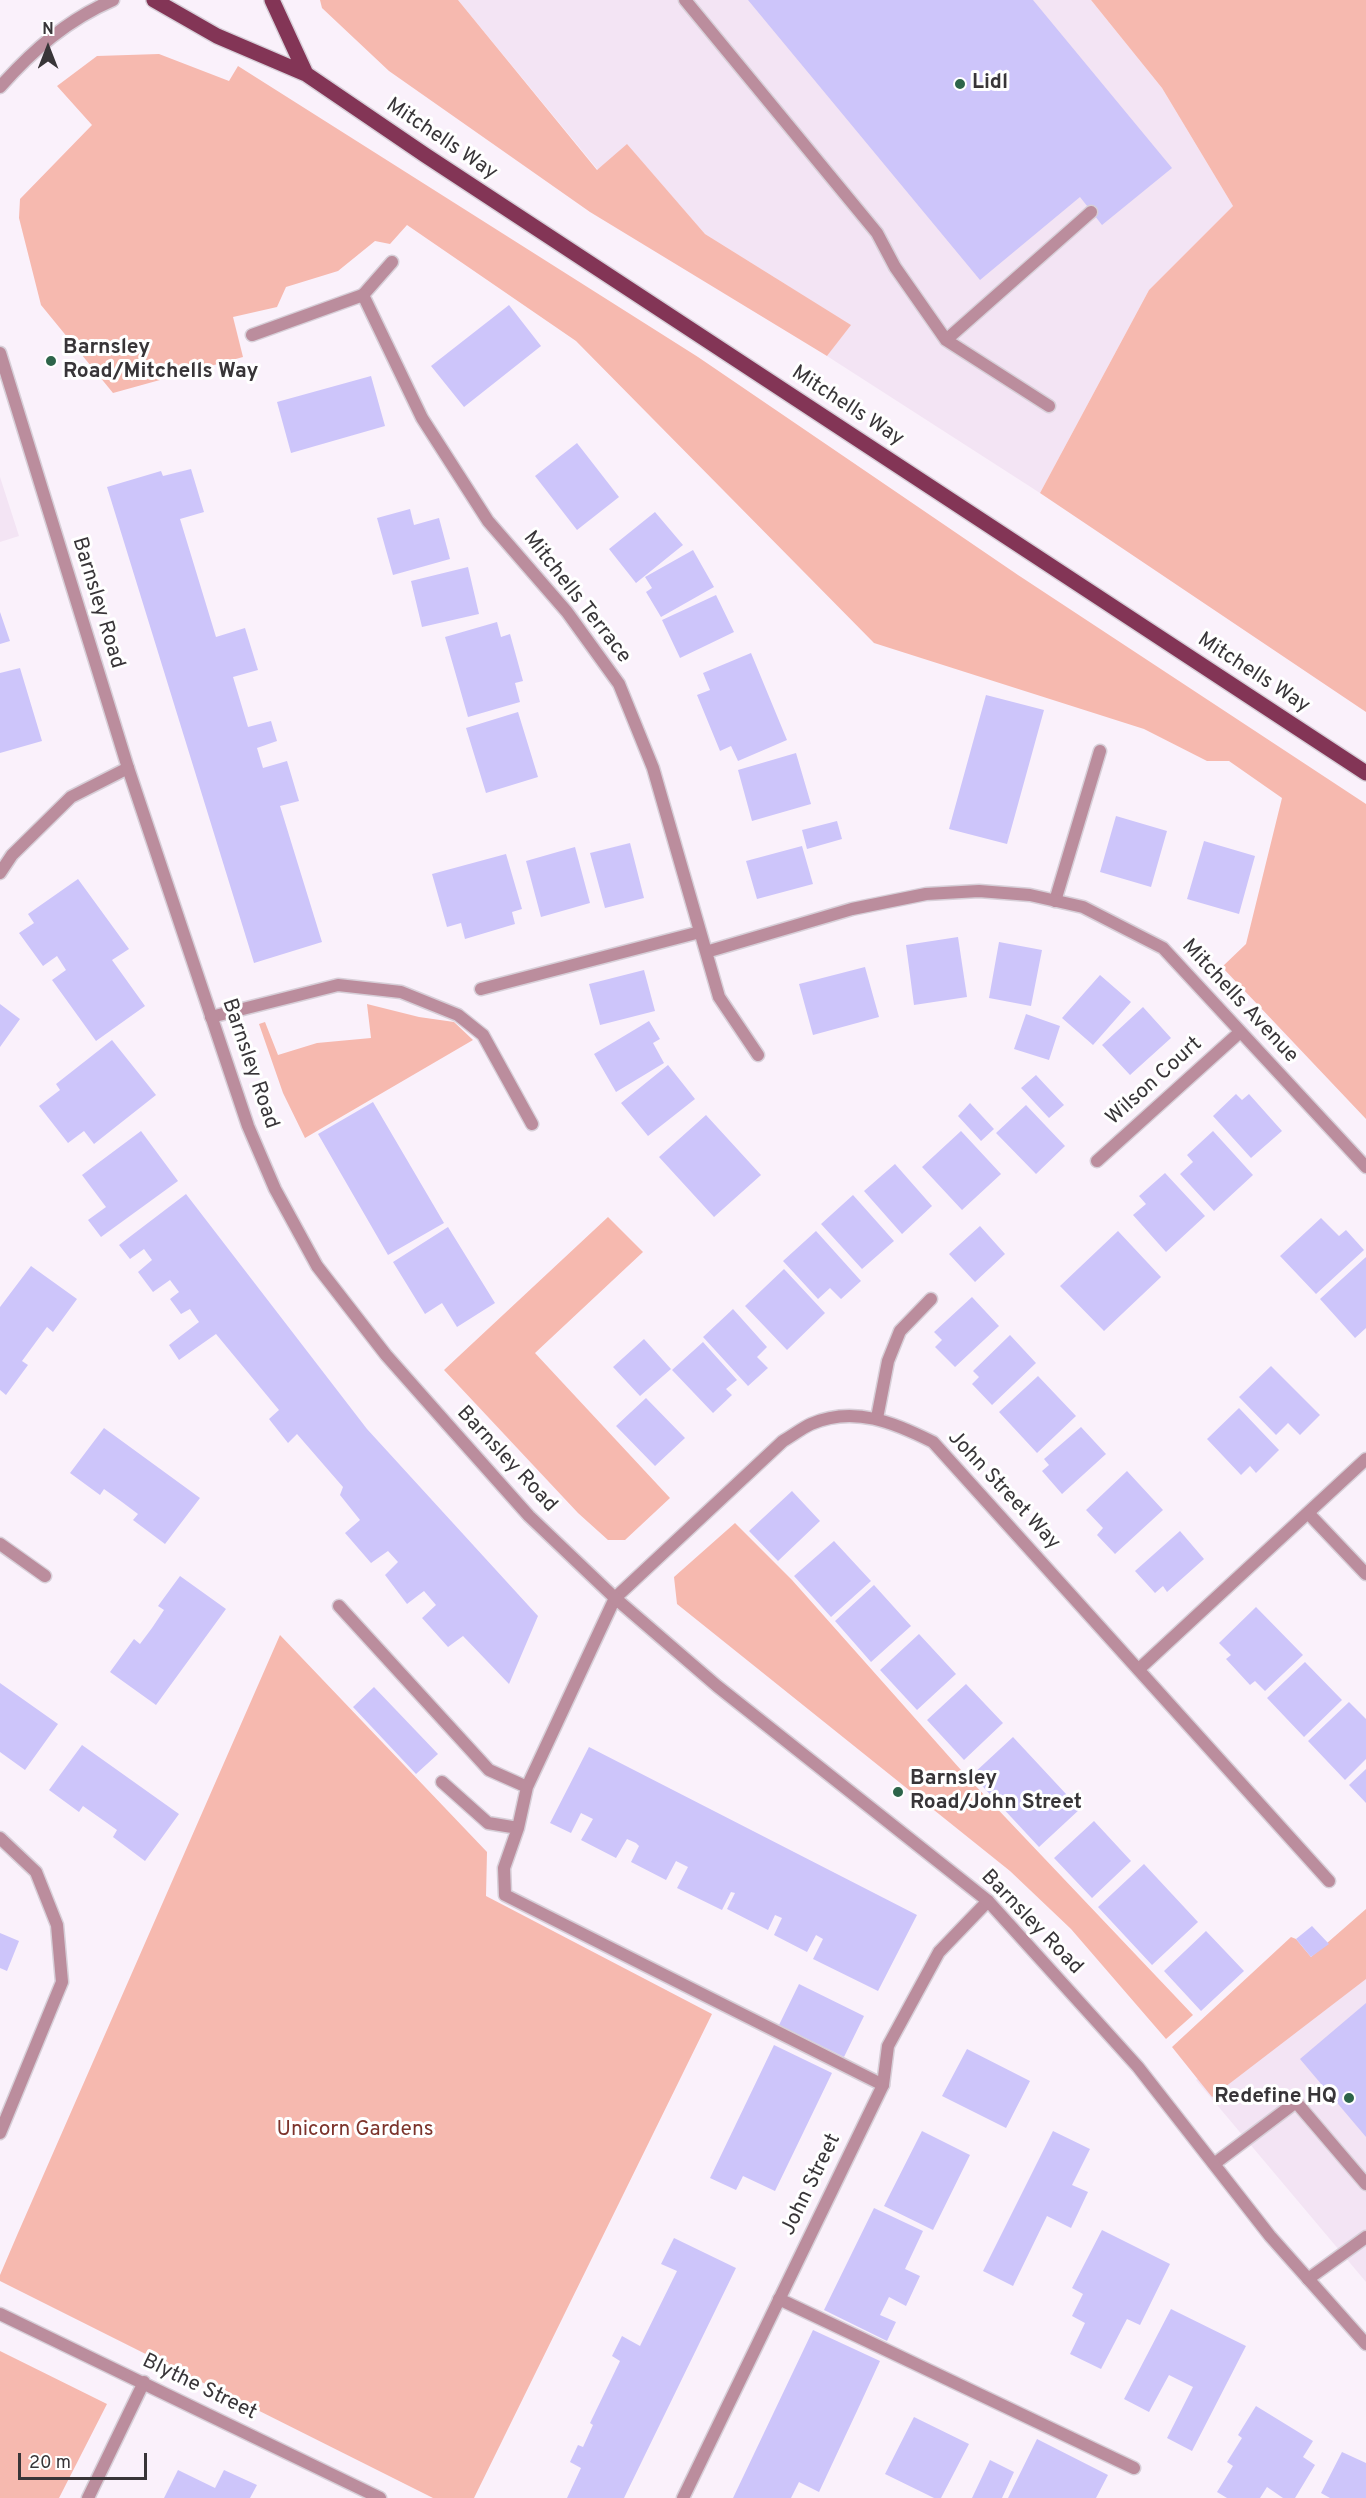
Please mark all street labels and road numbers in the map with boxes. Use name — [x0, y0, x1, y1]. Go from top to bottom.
street label: Mitchells Way — [381, 94, 501, 186]
street label: Mitchells Way — [786, 361, 908, 453]
street label: Mitchells Terrace — [517, 527, 635, 669]
street label: Barnsley Road — [65, 534, 129, 672]
street label: Mitchells Way — [1192, 628, 1314, 720]
street label: Mitchells Avenue — [1175, 935, 1303, 1069]
street label: Barnsley Road — [215, 996, 283, 1132]
street label: Wilson Court — [1102, 1032, 1208, 1132]
street label: Barnsley Road — [450, 1402, 562, 1518]
street label: John Street Way — [941, 1426, 1065, 1556]
street label: Barnsley Road — [975, 1865, 1087, 1981]
street label: John Street — [777, 2130, 847, 2240]
street label: Blythe Street — [138, 2349, 260, 2427]

